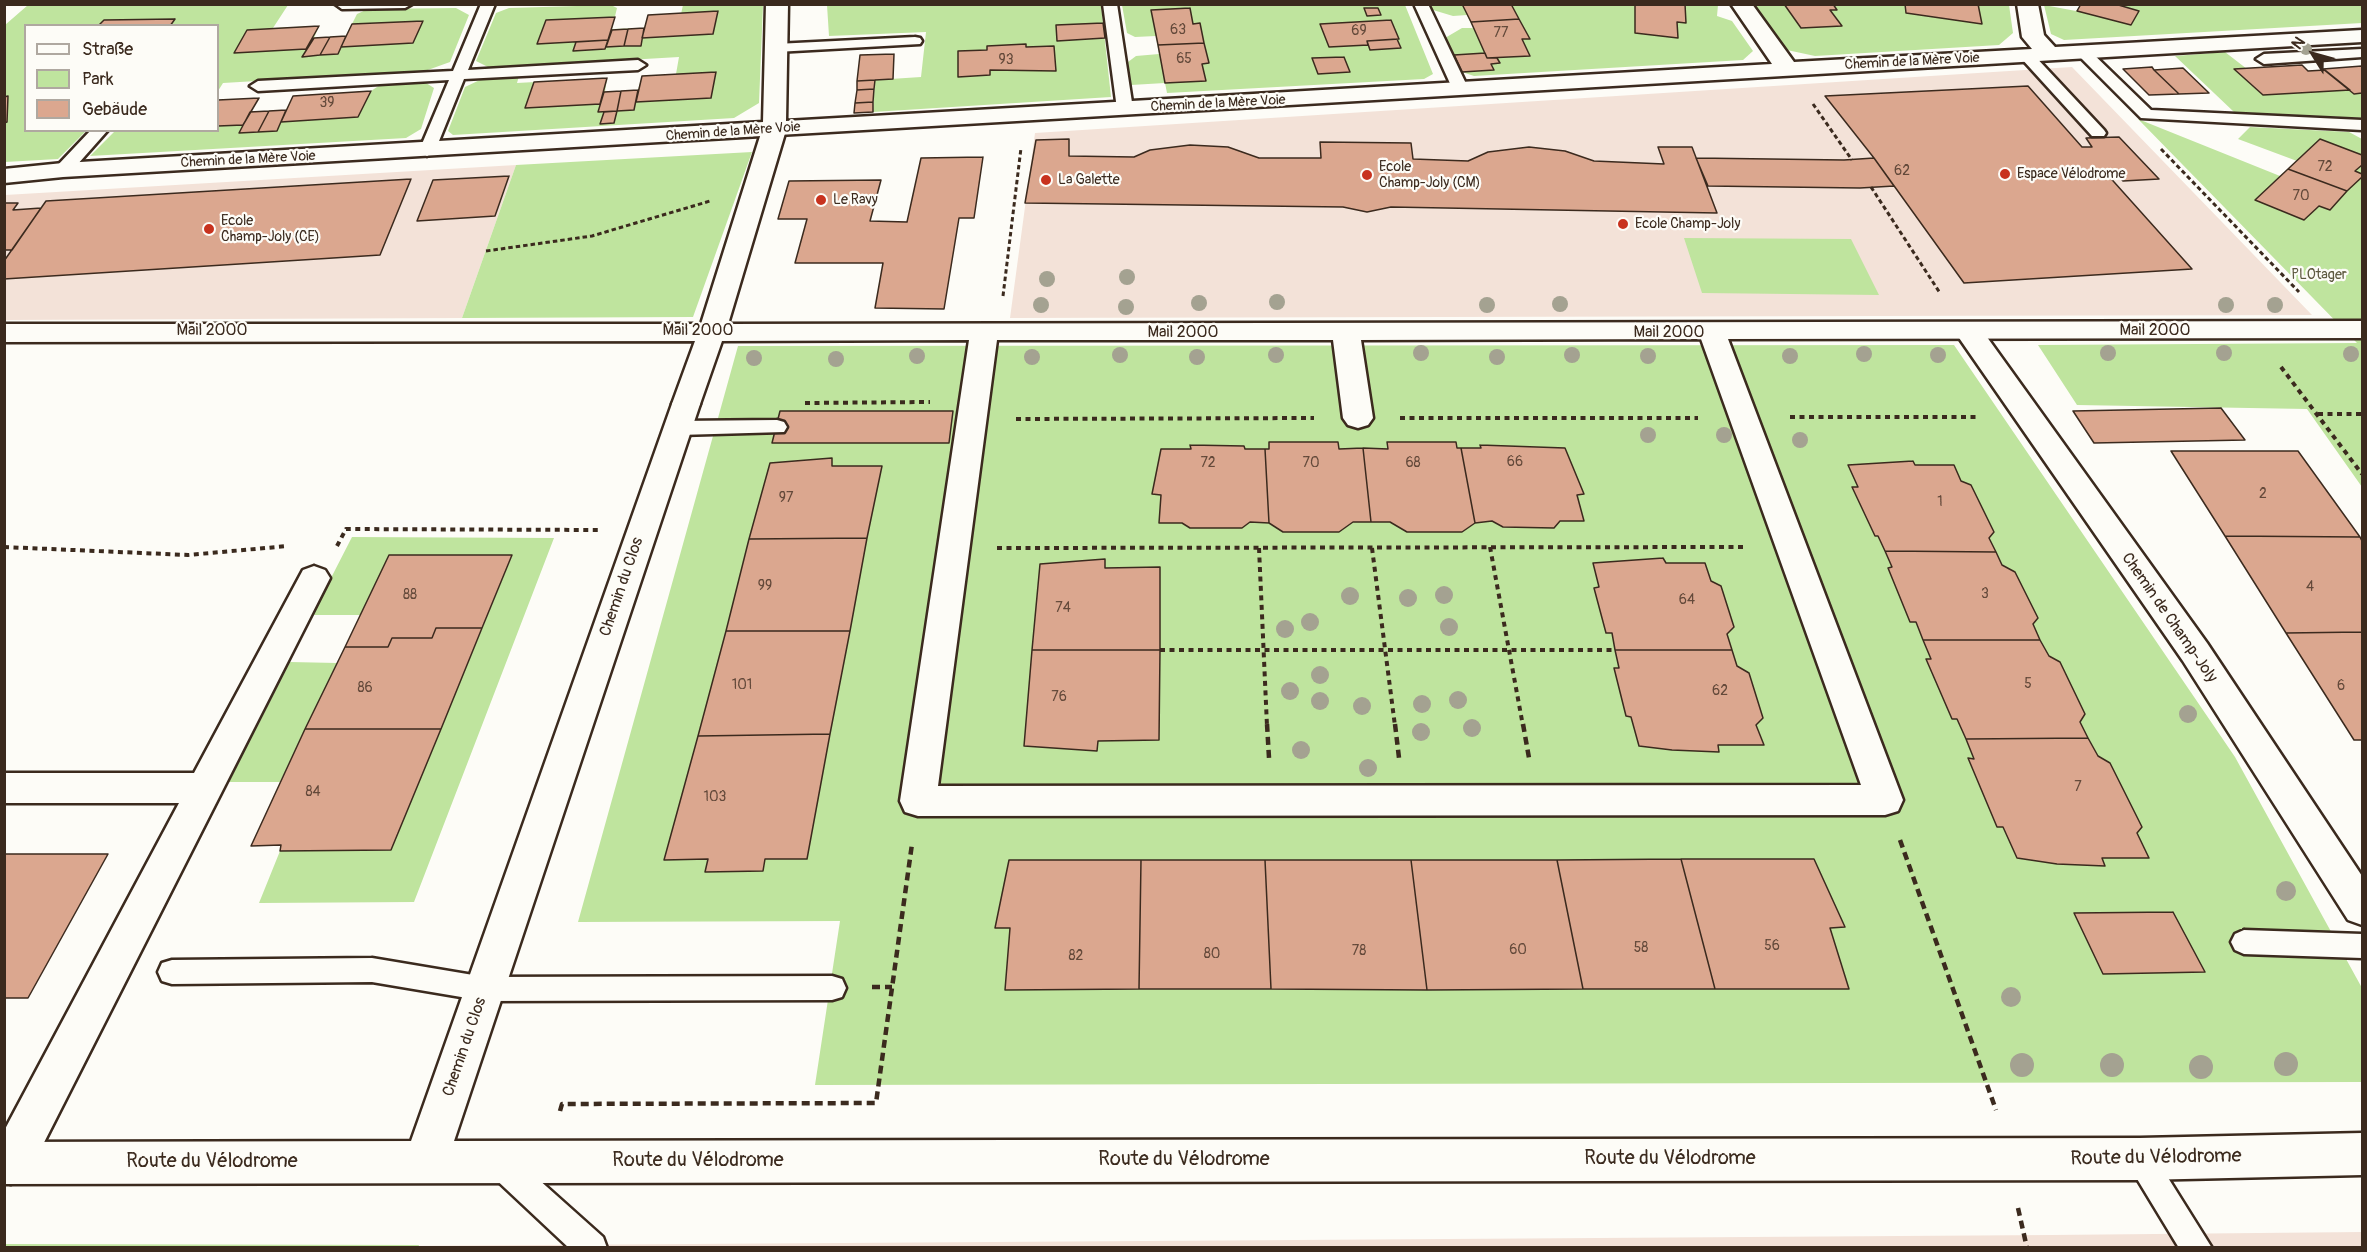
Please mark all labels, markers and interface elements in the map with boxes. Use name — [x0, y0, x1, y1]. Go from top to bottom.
house number: 63 — [1170, 22, 1186, 38]
house number: 69 — [1351, 23, 1367, 39]
legend — [24, 24, 219, 132]
north arrow — [2283, 24, 2343, 84]
house number: 77 — [1494, 25, 1508, 41]
text: N — [2287, 33, 2310, 54]
text: Straße — [82, 38, 133, 61]
street label: Chemin de la Mère Voie — [1844, 50, 1980, 74]
house number: 65 — [1176, 51, 1192, 67]
house number: 93 — [998, 52, 1014, 68]
text: Park — [82, 68, 114, 91]
street label: Chemin de la Mère Voie — [1150, 92, 1286, 116]
house number: 39 — [319, 95, 335, 111]
text: Gebäude — [82, 98, 147, 121]
street label: Chemin de la Mère Voie — [665, 119, 801, 145]
street label: Chemin de la Mère Voie — [180, 148, 316, 172]
place label: Ecole Champ-Joly (CM) — [1379, 159, 1480, 192]
house number: 72 — [2317, 159, 2333, 175]
house number: 62 — [1894, 163, 1910, 179]
place label: Espace Vélodrome — [2017, 166, 2125, 182]
marker: Espace Vélodrome — [1998, 167, 2012, 181]
marker: Ecole Champ-Joly (CM) — [1360, 168, 1374, 182]
place label: La Galette — [1058, 172, 1120, 188]
marker: La Galette — [1039, 173, 1053, 187]
house number: 70 — [2293, 188, 2309, 204]
place label: Le Ravy — [833, 192, 878, 208]
marker: Le Ravy — [814, 193, 828, 207]
place label: Ecole Champ-Joly (CE) — [221, 213, 320, 246]
place label: Ecole Champ-Joly — [1635, 216, 1740, 232]
marker: Ecole Champ-Joly — [1616, 217, 1630, 231]
marker: Ecole Champ-Joly (CE) — [202, 222, 216, 236]
park label: PLOtager — [2291, 267, 2347, 283]
street label: Mail 2000 — [177, 321, 247, 341]
street label: Mail 2000 — [663, 321, 733, 341]
street label: Mail 2000 — [2120, 321, 2190, 341]
street label: Mail 2000 — [1148, 323, 1218, 343]
street label: Mail 2000 — [1634, 323, 1704, 343]
house number: 66 — [1507, 454, 1523, 470]
house number: 72 — [1200, 455, 1216, 471]
house number: 70 — [1303, 455, 1319, 471]
house number: 68 — [1405, 455, 1421, 471]
house number: 2 — [2259, 486, 2267, 502]
house number: 97 — [779, 490, 793, 506]
house number: 1 — [1937, 494, 1943, 510]
street label: Chemin du Clos — [596, 535, 648, 639]
street label: Chemin de Champ-Joly — [2117, 549, 2221, 687]
house number: 99 — [758, 578, 772, 594]
house number: 4 — [2306, 579, 2314, 595]
house number: 3 — [1981, 586, 1989, 602]
house number: 88 — [403, 587, 417, 603]
house number: 64 — [1679, 592, 1695, 608]
house number: 74 — [1055, 600, 1071, 616]
house number: 5 — [2024, 676, 2032, 692]
house number: 101 — [732, 677, 752, 693]
house number: 6 — [2337, 678, 2345, 694]
house number: 86 — [357, 680, 373, 696]
house number: 62 — [1712, 683, 1728, 699]
house number: 76 — [1051, 689, 1067, 705]
house number: 7 — [2074, 779, 2082, 795]
house number: 84 — [305, 784, 321, 800]
house number: 103 — [704, 789, 726, 805]
house number: 56 — [1764, 938, 1780, 954]
house number: 58 — [1634, 940, 1648, 956]
house number: 60 — [1509, 942, 1527, 958]
house number: 78 — [1352, 943, 1366, 959]
house number: 80 — [1204, 946, 1220, 962]
house number: 82 — [1069, 948, 1083, 964]
street label: Chemin du Clos — [439, 995, 491, 1099]
street label: Route du Vélodrome — [2070, 1145, 2242, 1171]
street label: Route du Vélodrome — [1584, 1147, 1756, 1171]
street label: Route du Vélodrome — [1098, 1148, 1270, 1172]
street label: Route du Vélodrome — [612, 1149, 784, 1173]
street label: Route du Vélodrome — [126, 1150, 298, 1174]

